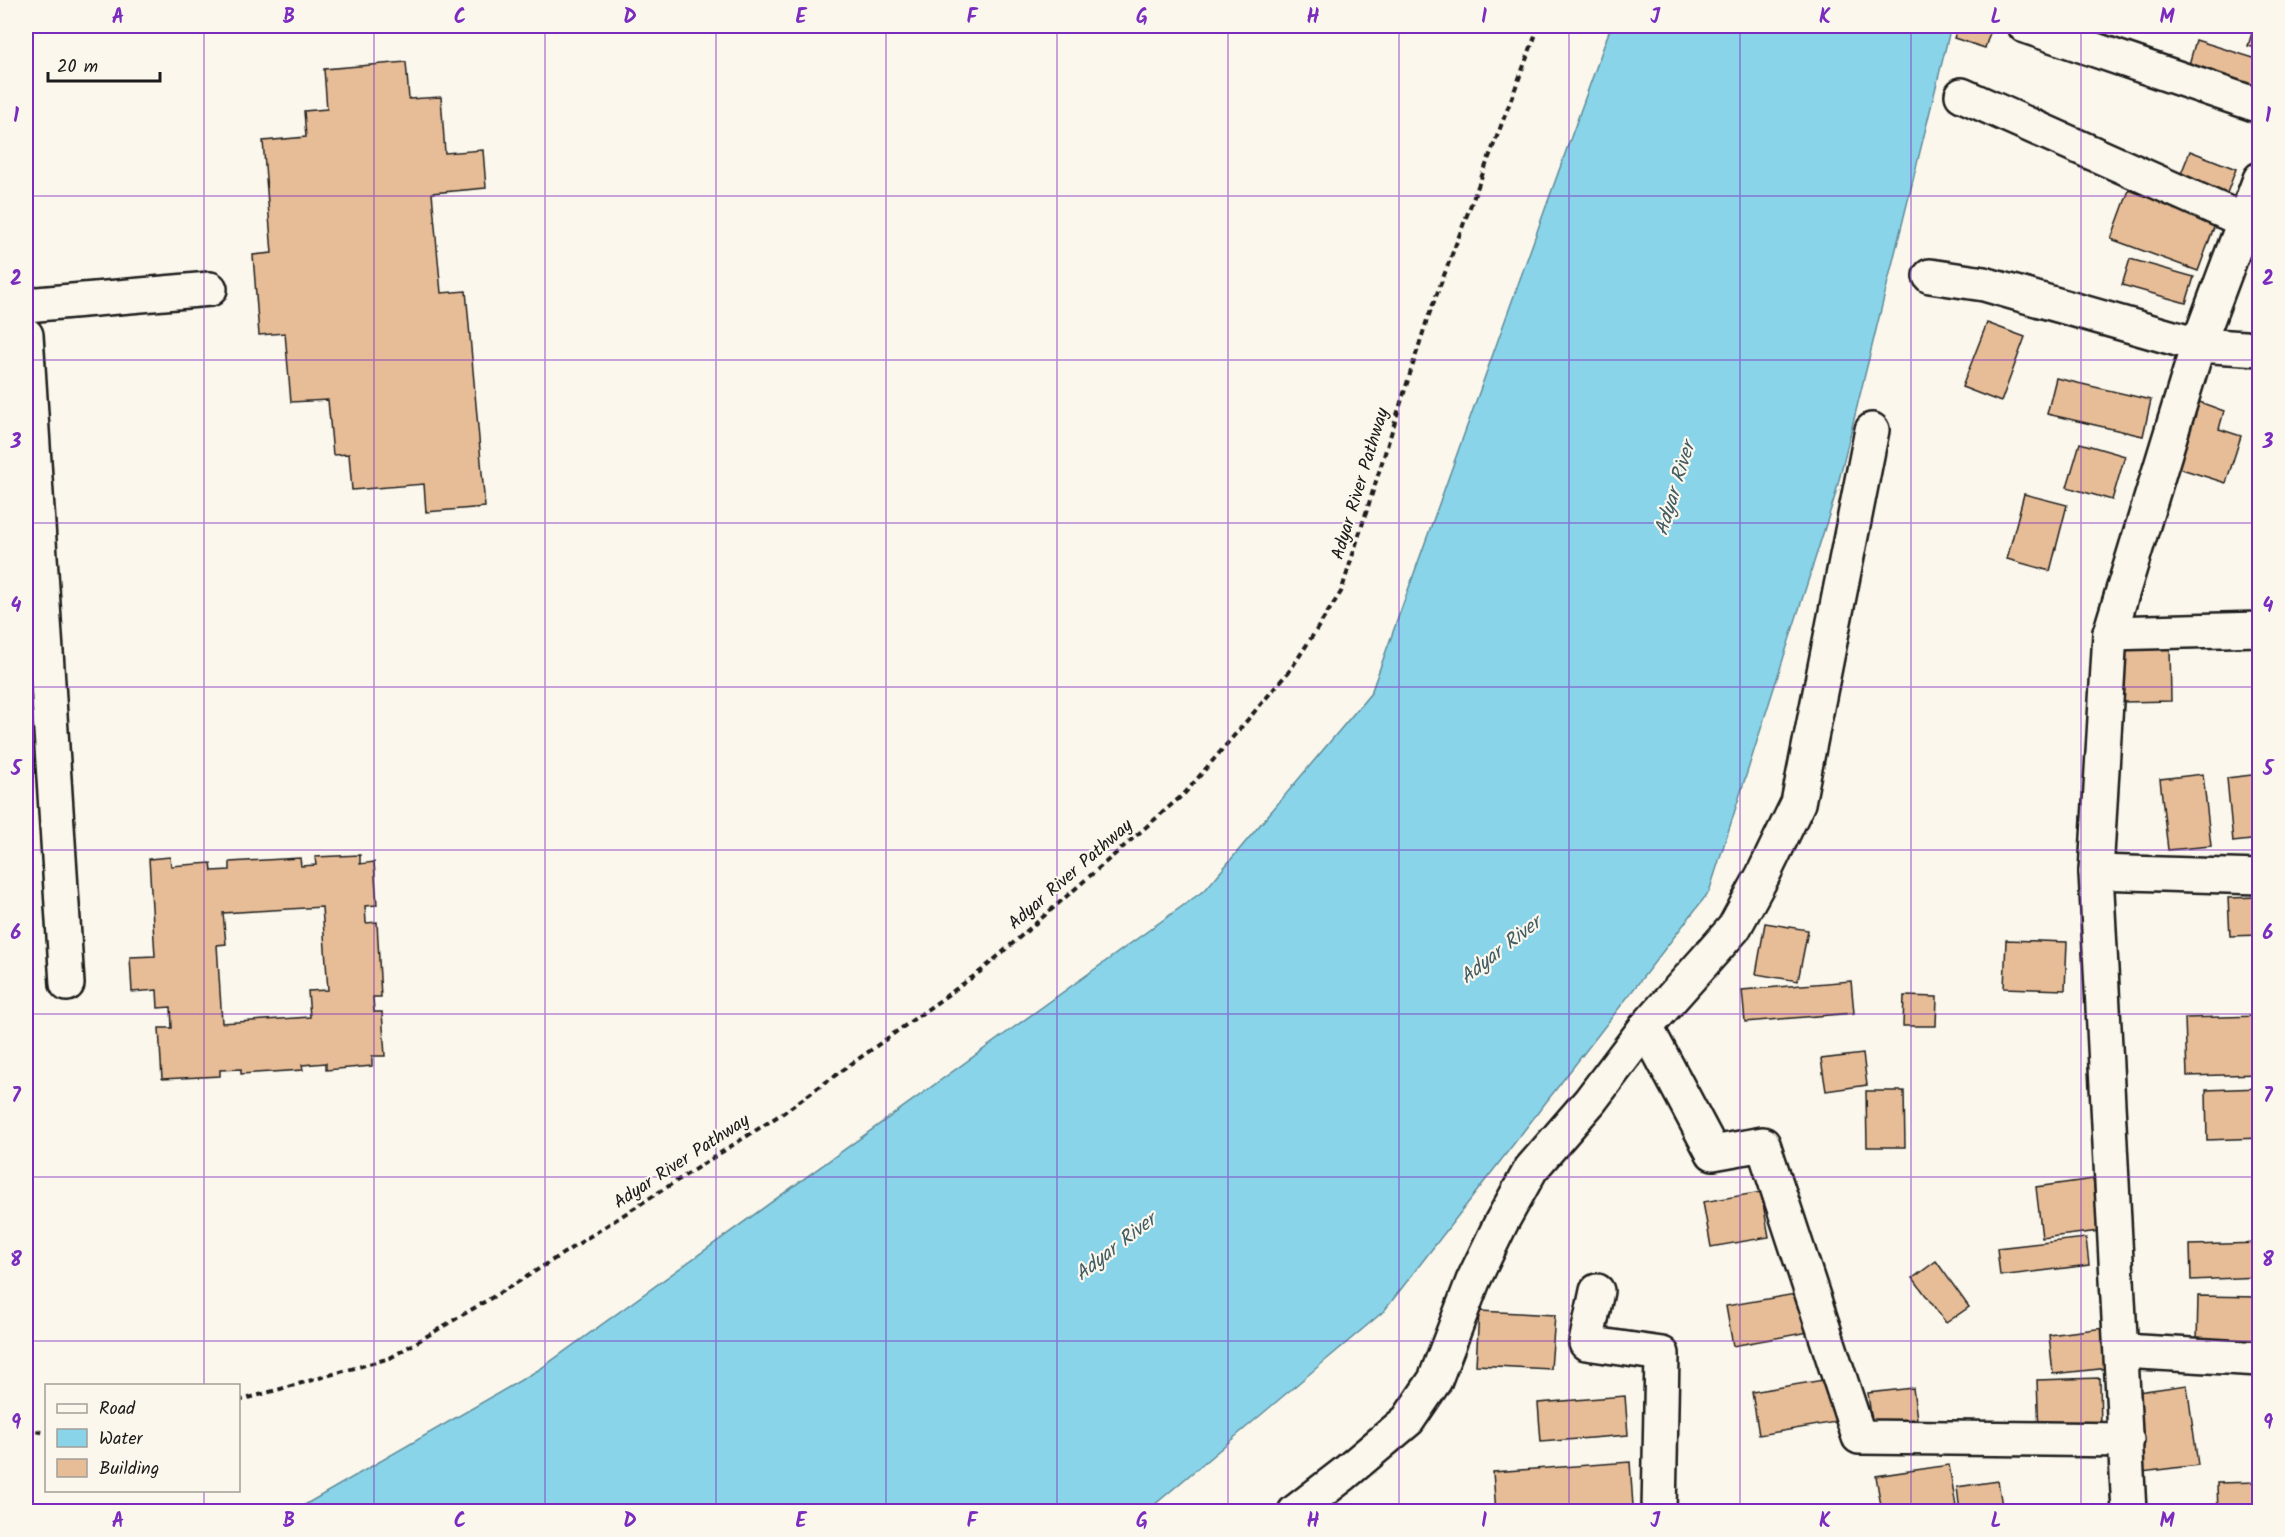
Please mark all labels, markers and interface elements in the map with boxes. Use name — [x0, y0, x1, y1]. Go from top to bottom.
text: A — [112, 2, 124, 34]
text: B — [283, 2, 295, 34]
text: C — [454, 2, 466, 34]
text: D — [623, 2, 637, 34]
text: E — [795, 2, 807, 34]
text: F — [967, 2, 979, 34]
text: G — [1136, 2, 1148, 34]
text: H — [1306, 2, 1320, 34]
text: I — [1481, 2, 1487, 34]
text: J — [1650, 2, 1661, 34]
text: K — [1819, 2, 1831, 34]
text: L — [1991, 2, 2001, 34]
text: M — [2159, 2, 2175, 34]
scale bar — [48, 45, 160, 83]
text: 20 m — [57, 53, 98, 82]
text: 1 — [13, 101, 19, 133]
text: 1 — [2265, 101, 2271, 133]
text: 2 — [10, 264, 22, 296]
text: 2 — [2262, 264, 2274, 296]
street label: Adyar River Pathway — [1324, 404, 1398, 564]
text: 3 — [10, 427, 22, 459]
text: 3 — [2262, 427, 2274, 459]
water label: Adyar River — [1647, 434, 1707, 540]
text: 4 — [11, 591, 22, 623]
text: 4 — [2263, 591, 2274, 623]
text: 5 — [10, 754, 23, 786]
text: 5 — [2262, 754, 2275, 786]
street label: Adyar River Pathway — [1002, 812, 1140, 938]
water label: Adyar River — [1453, 906, 1552, 993]
text: 6 — [11, 918, 22, 950]
text: 6 — [2263, 918, 2274, 950]
text: 7 — [11, 1081, 21, 1113]
text: 7 — [2263, 1081, 2273, 1113]
street label: Adyar River Pathway — [608, 1107, 756, 1217]
water label: Adyar River — [1068, 1203, 1167, 1290]
text: 8 — [10, 1245, 22, 1277]
text: 8 — [2262, 1245, 2274, 1277]
legend — [45, 1384, 240, 1492]
text: Road — [99, 1395, 136, 1424]
text: 9 — [11, 1408, 21, 1440]
text: 9 — [2263, 1408, 2273, 1440]
text: Water — [99, 1425, 144, 1454]
text: Building — [99, 1455, 159, 1484]
text: A — [112, 1506, 124, 1537]
text: B — [283, 1506, 295, 1537]
text: C — [454, 1506, 466, 1537]
text: D — [623, 1506, 637, 1537]
text: E — [795, 1506, 807, 1537]
text: F — [967, 1506, 979, 1537]
text: G — [1136, 1506, 1148, 1537]
text: H — [1306, 1506, 1320, 1537]
text: I — [1481, 1506, 1487, 1537]
text: J — [1650, 1506, 1661, 1537]
text: K — [1819, 1506, 1831, 1537]
text: L — [1991, 1506, 2001, 1537]
text: M — [2159, 1506, 2175, 1537]

